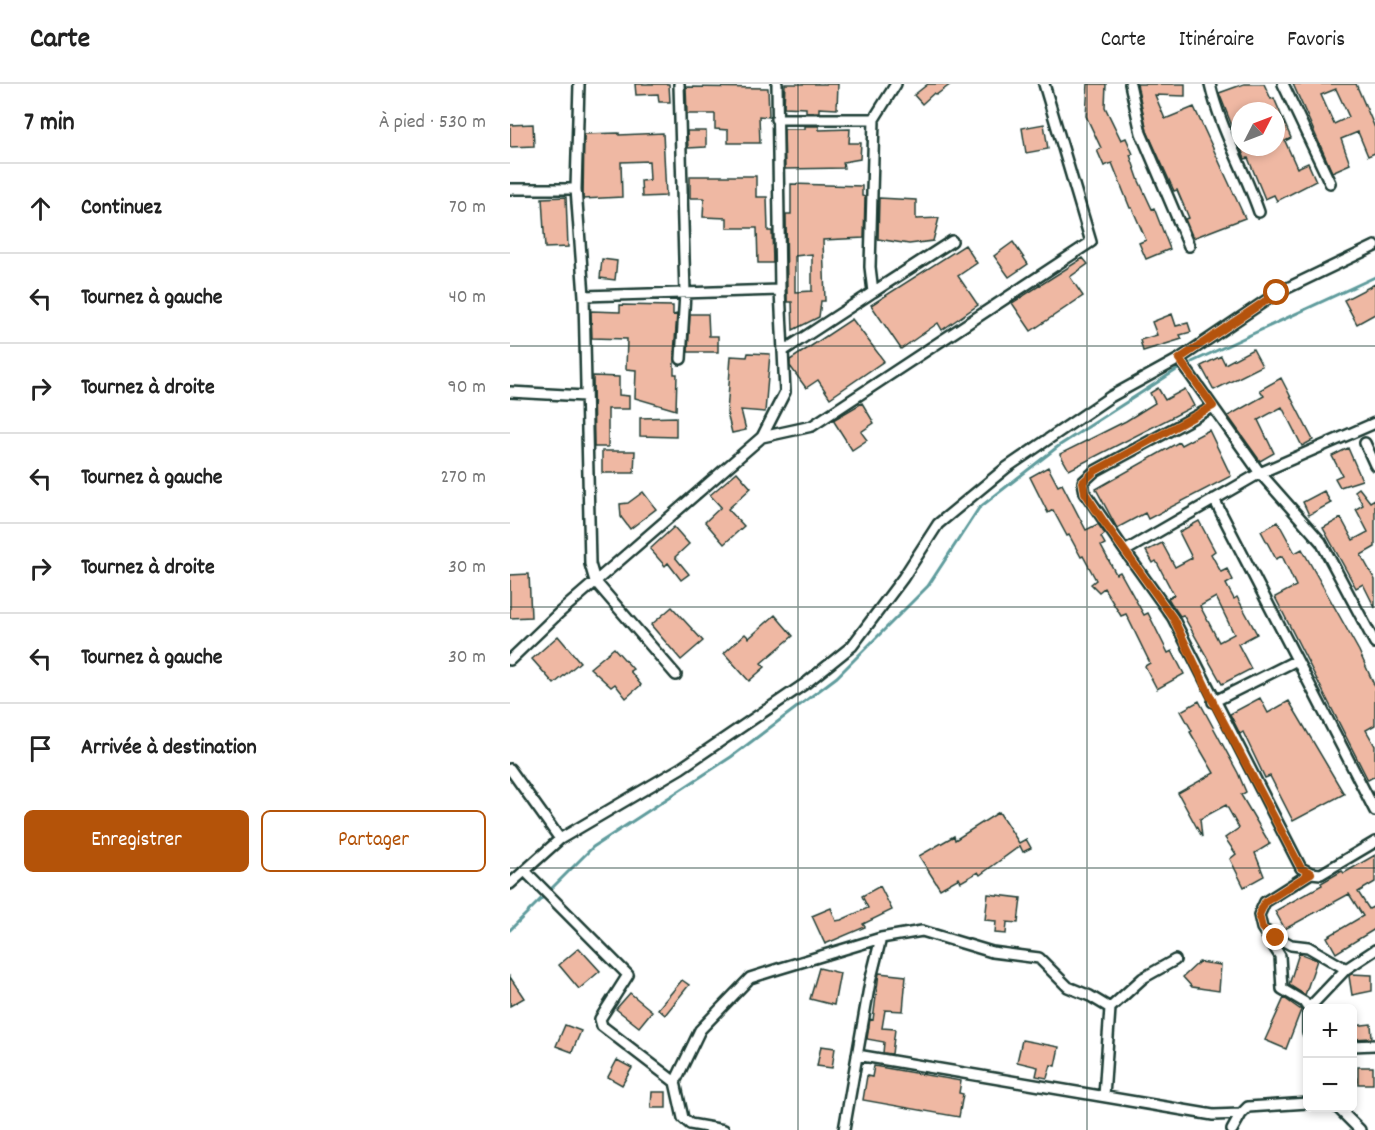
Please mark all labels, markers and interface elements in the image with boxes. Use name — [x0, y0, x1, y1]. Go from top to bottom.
text: Carte — [30, 21, 90, 61]
text: Carte — [1101, 26, 1146, 56]
text: Itinéraire — [1179, 26, 1254, 56]
text: Favoris — [1287, 26, 1345, 56]
north arrow — [1231, 102, 1285, 156]
text: 7 min — [24, 105, 75, 142]
text: À pied · 530 m — [379, 109, 486, 137]
icon: ahead — [24, 192, 57, 225]
text: Continuez — [81, 193, 162, 224]
text: 70 m — [449, 194, 486, 222]
route start — [1263, 279, 1289, 305]
icon: left — [24, 282, 57, 315]
text: Tournez à gauche — [81, 283, 223, 314]
text: 40 m — [448, 284, 486, 312]
icon: right — [24, 372, 57, 405]
text: Tournez à droite — [81, 373, 215, 404]
text: 90 m — [448, 374, 486, 402]
icon: left — [24, 462, 57, 495]
text: Tournez à gauche — [81, 463, 223, 494]
text: 270 m — [440, 464, 486, 492]
icon: right — [24, 552, 57, 585]
text: Tournez à droite — [81, 553, 215, 584]
text: 30 m — [448, 554, 486, 582]
icon: left — [24, 642, 57, 675]
text: Tournez à gauche — [81, 643, 223, 674]
text: 30 m — [448, 644, 486, 672]
icon: arrive — [24, 732, 57, 765]
text: Arrivée à destination — [81, 733, 257, 764]
button: Enregistrer — [24, 810, 249, 872]
button: Partager — [261, 810, 486, 872]
route end — [1262, 924, 1288, 950]
map controls — [1303, 1004, 1357, 1112]
button: + — [1303, 1004, 1357, 1058]
button: − — [1303, 1058, 1357, 1112]

